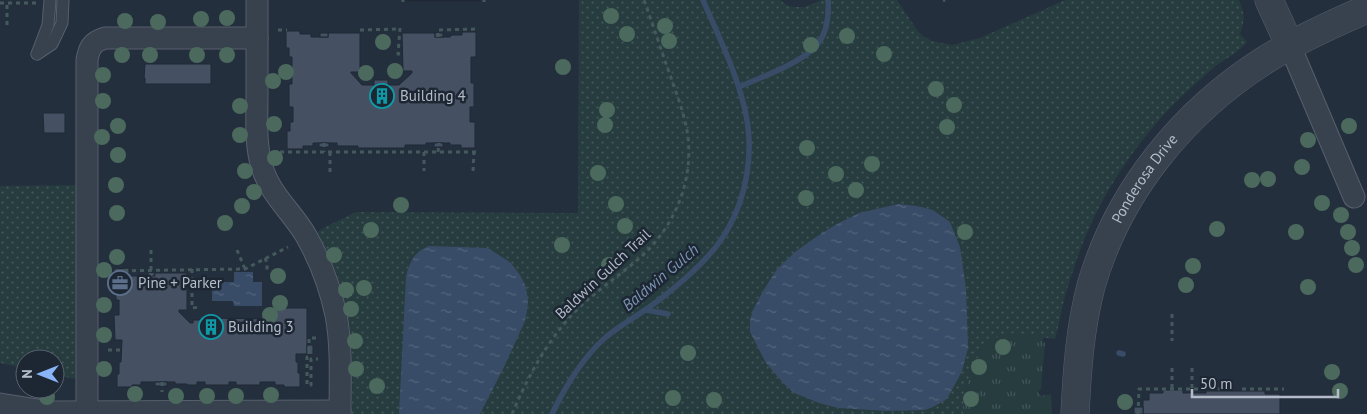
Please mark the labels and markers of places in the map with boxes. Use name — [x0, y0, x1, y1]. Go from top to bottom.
building icon: Building 4 — [369, 83, 395, 109]
place label: Building 4 — [400, 86, 466, 105]
office icon: Pine + Parker — [107, 270, 133, 296]
place label: Pine + Parker — [138, 273, 222, 292]
building icon: Building 3 — [198, 314, 224, 340]
place label: Building 3 — [228, 317, 294, 336]

